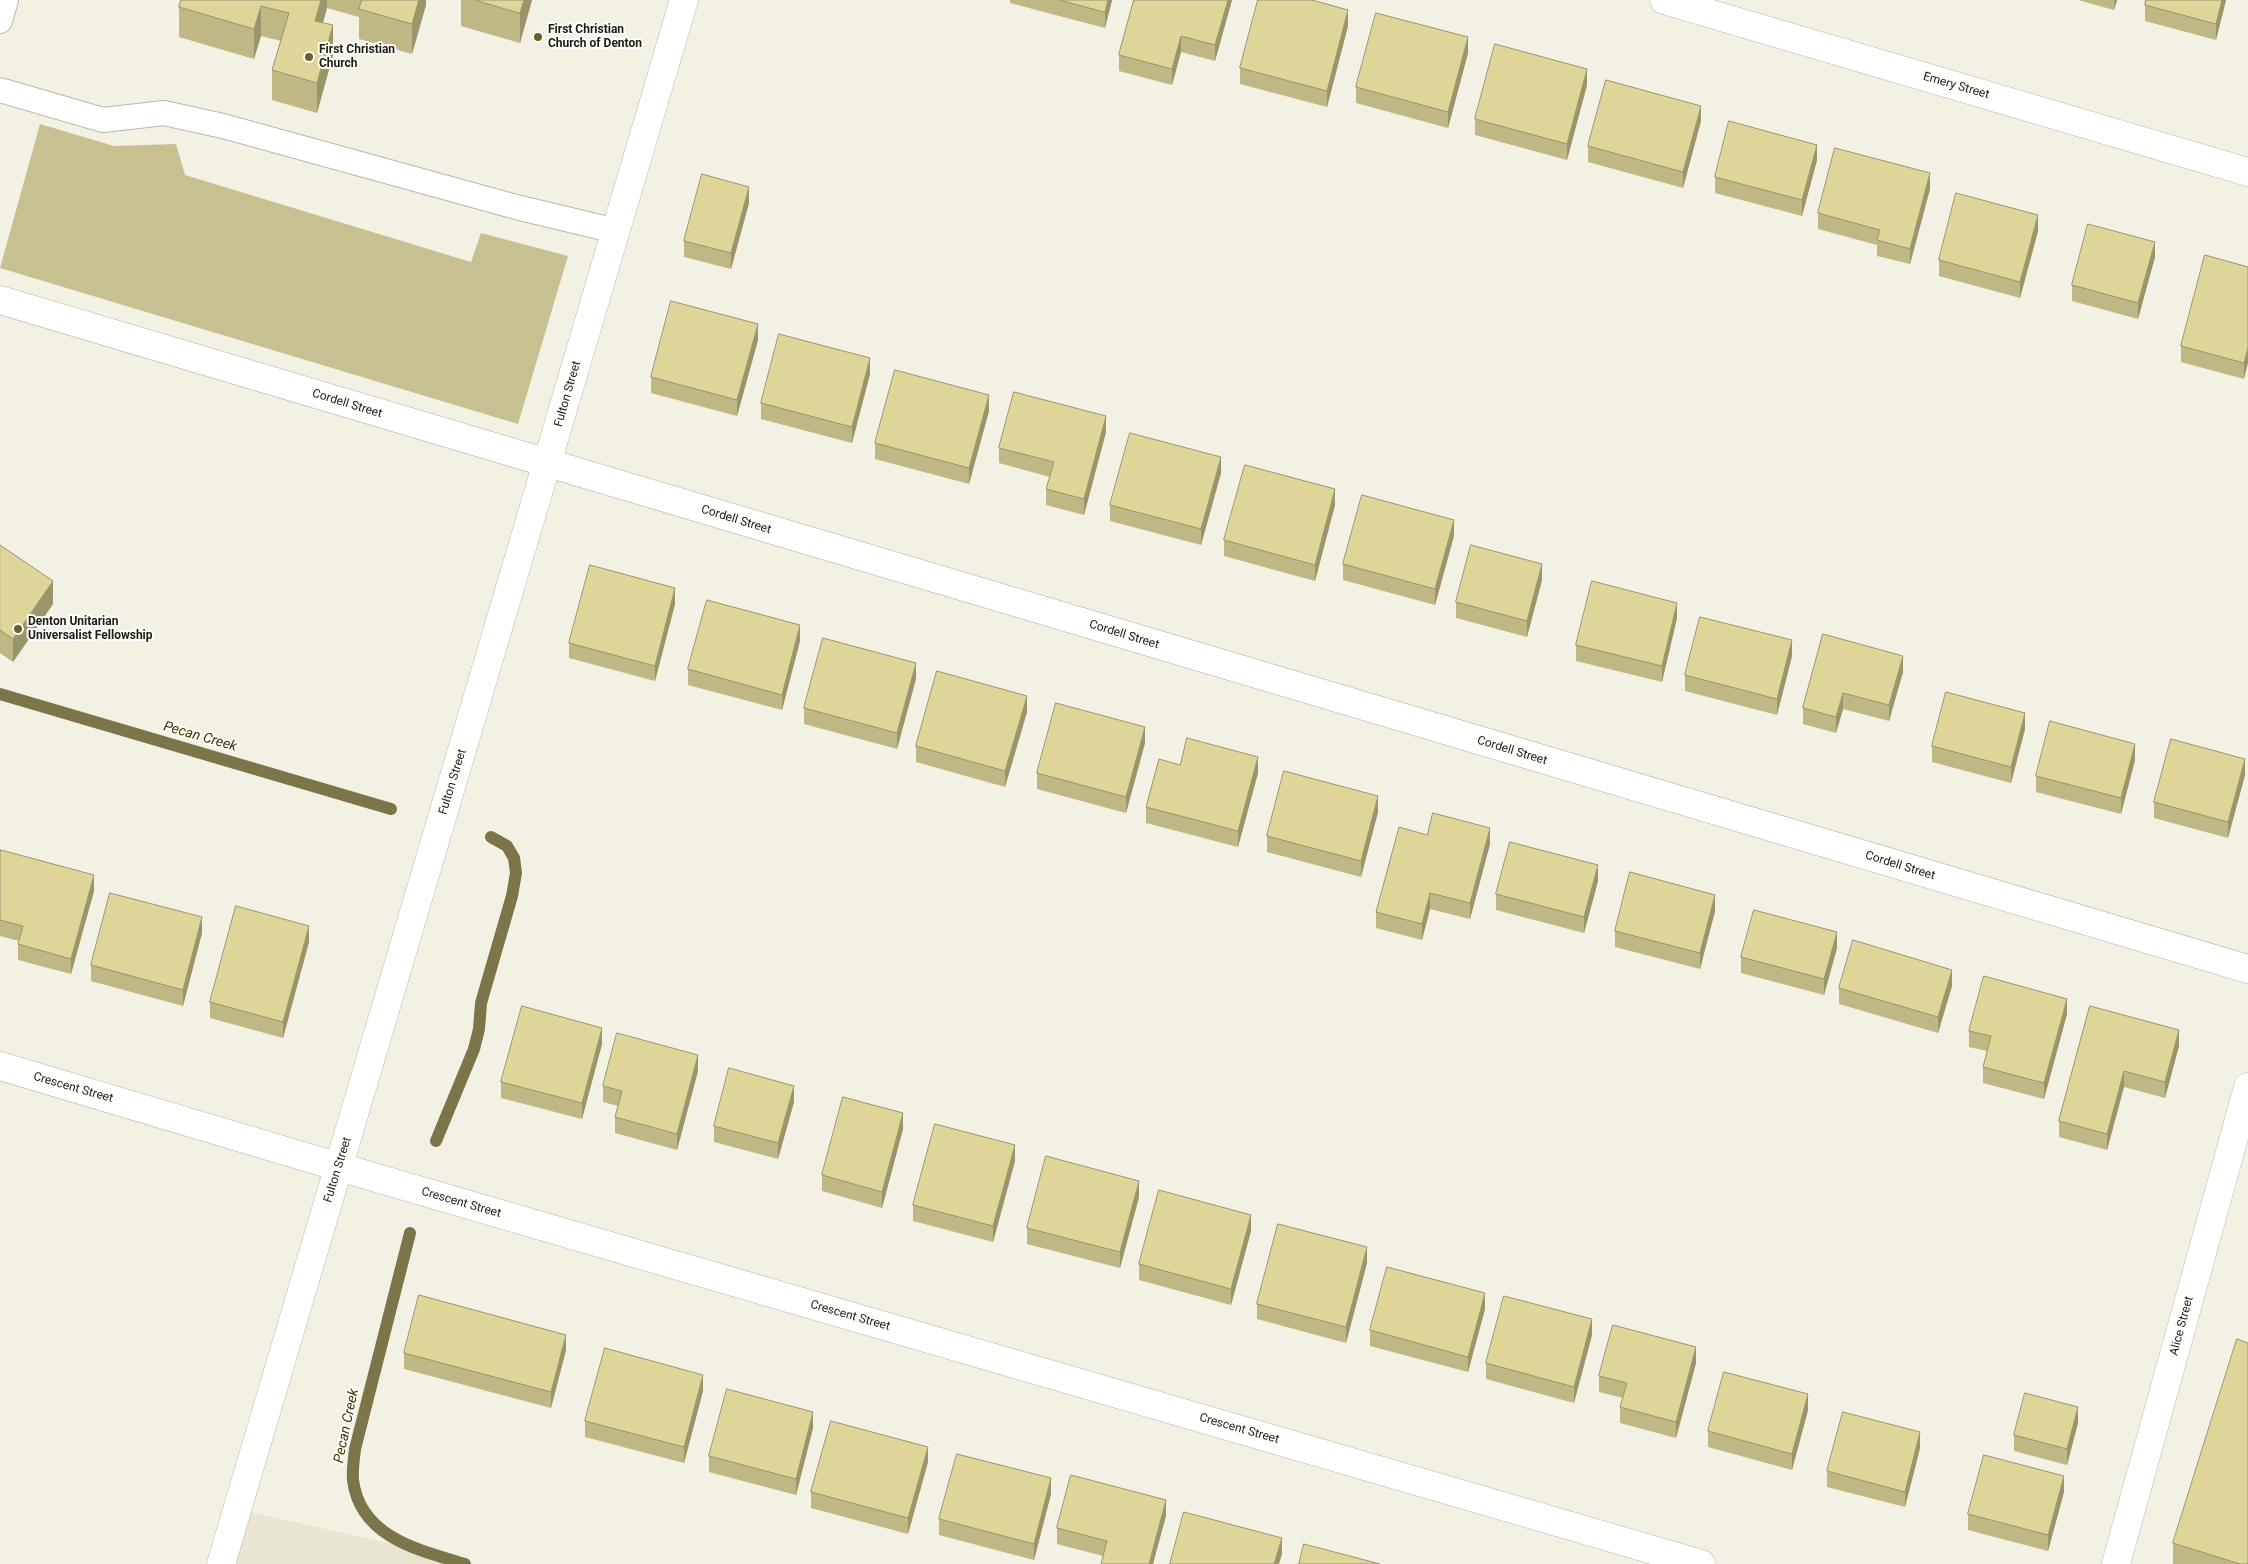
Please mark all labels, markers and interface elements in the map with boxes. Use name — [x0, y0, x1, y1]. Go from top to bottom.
place label: First Christian Church of Denton — [548, 23, 642, 51]
marker: First Christian Church of Denton — [532, 31, 544, 43]
place label: First Christian Church — [319, 43, 395, 71]
marker: First Christian Church — [303, 51, 315, 63]
street label: Emery Street — [1921, 70, 1991, 102]
street label: Fulton Street — [552, 359, 584, 429]
street label: Cordell Street — [310, 387, 384, 421]
street label: Cordell Street — [699, 503, 773, 537]
place label: Denton Unitarian Universalist Fellowship — [28, 615, 153, 643]
street label: Cordell Street — [1087, 618, 1161, 652]
marker: Denton Unitarian Universalist Fellowship — [12, 623, 24, 635]
water label: Pecan Creek — [161, 718, 239, 756]
street label: Cordell Street — [1475, 734, 1549, 768]
street label: Fulton Street — [436, 747, 470, 817]
street label: Cordell Street — [1863, 849, 1937, 883]
street label: Crescent Street — [32, 1070, 114, 1106]
street label: Fulton Street — [321, 1135, 355, 1205]
street label: Crescent Street — [420, 1185, 502, 1221]
street label: Alice Street — [2167, 1295, 2197, 1357]
street label: Crescent Street — [809, 1298, 891, 1334]
water label: Pecan Creek — [331, 1387, 363, 1465]
street label: Crescent Street — [1198, 1411, 1280, 1447]

